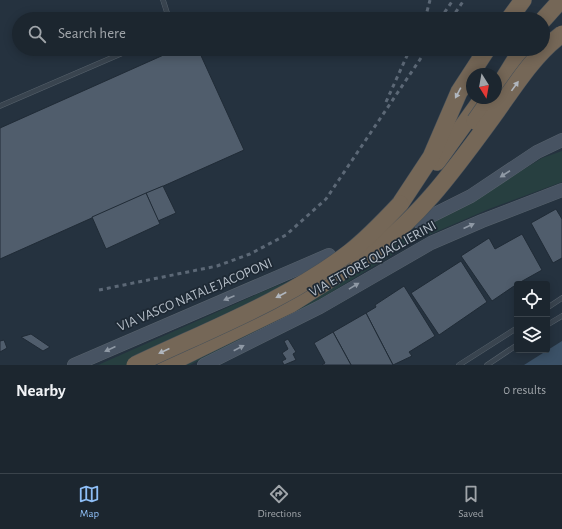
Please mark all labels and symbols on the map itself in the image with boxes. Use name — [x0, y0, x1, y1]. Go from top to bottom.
north arrow — [466, 68, 502, 104]
one-way arrow — [511, 81, 519, 92]
one-way arrow — [455, 88, 461, 99]
one-way arrow — [500, 170, 510, 178]
street label: VIA ETTORE QUAGLIERINI — [307, 218, 439, 300]
one-way arrow — [463, 223, 475, 229]
street label: VIA VASCO NATALE JACOPONI — [116, 256, 274, 334]
one-way arrow — [348, 283, 360, 290]
one-way arrow — [275, 292, 287, 299]
one-way arrow — [223, 294, 235, 301]
one-way arrow — [233, 344, 245, 351]
one-way arrow — [104, 346, 115, 352]
one-way arrow — [158, 348, 169, 354]

